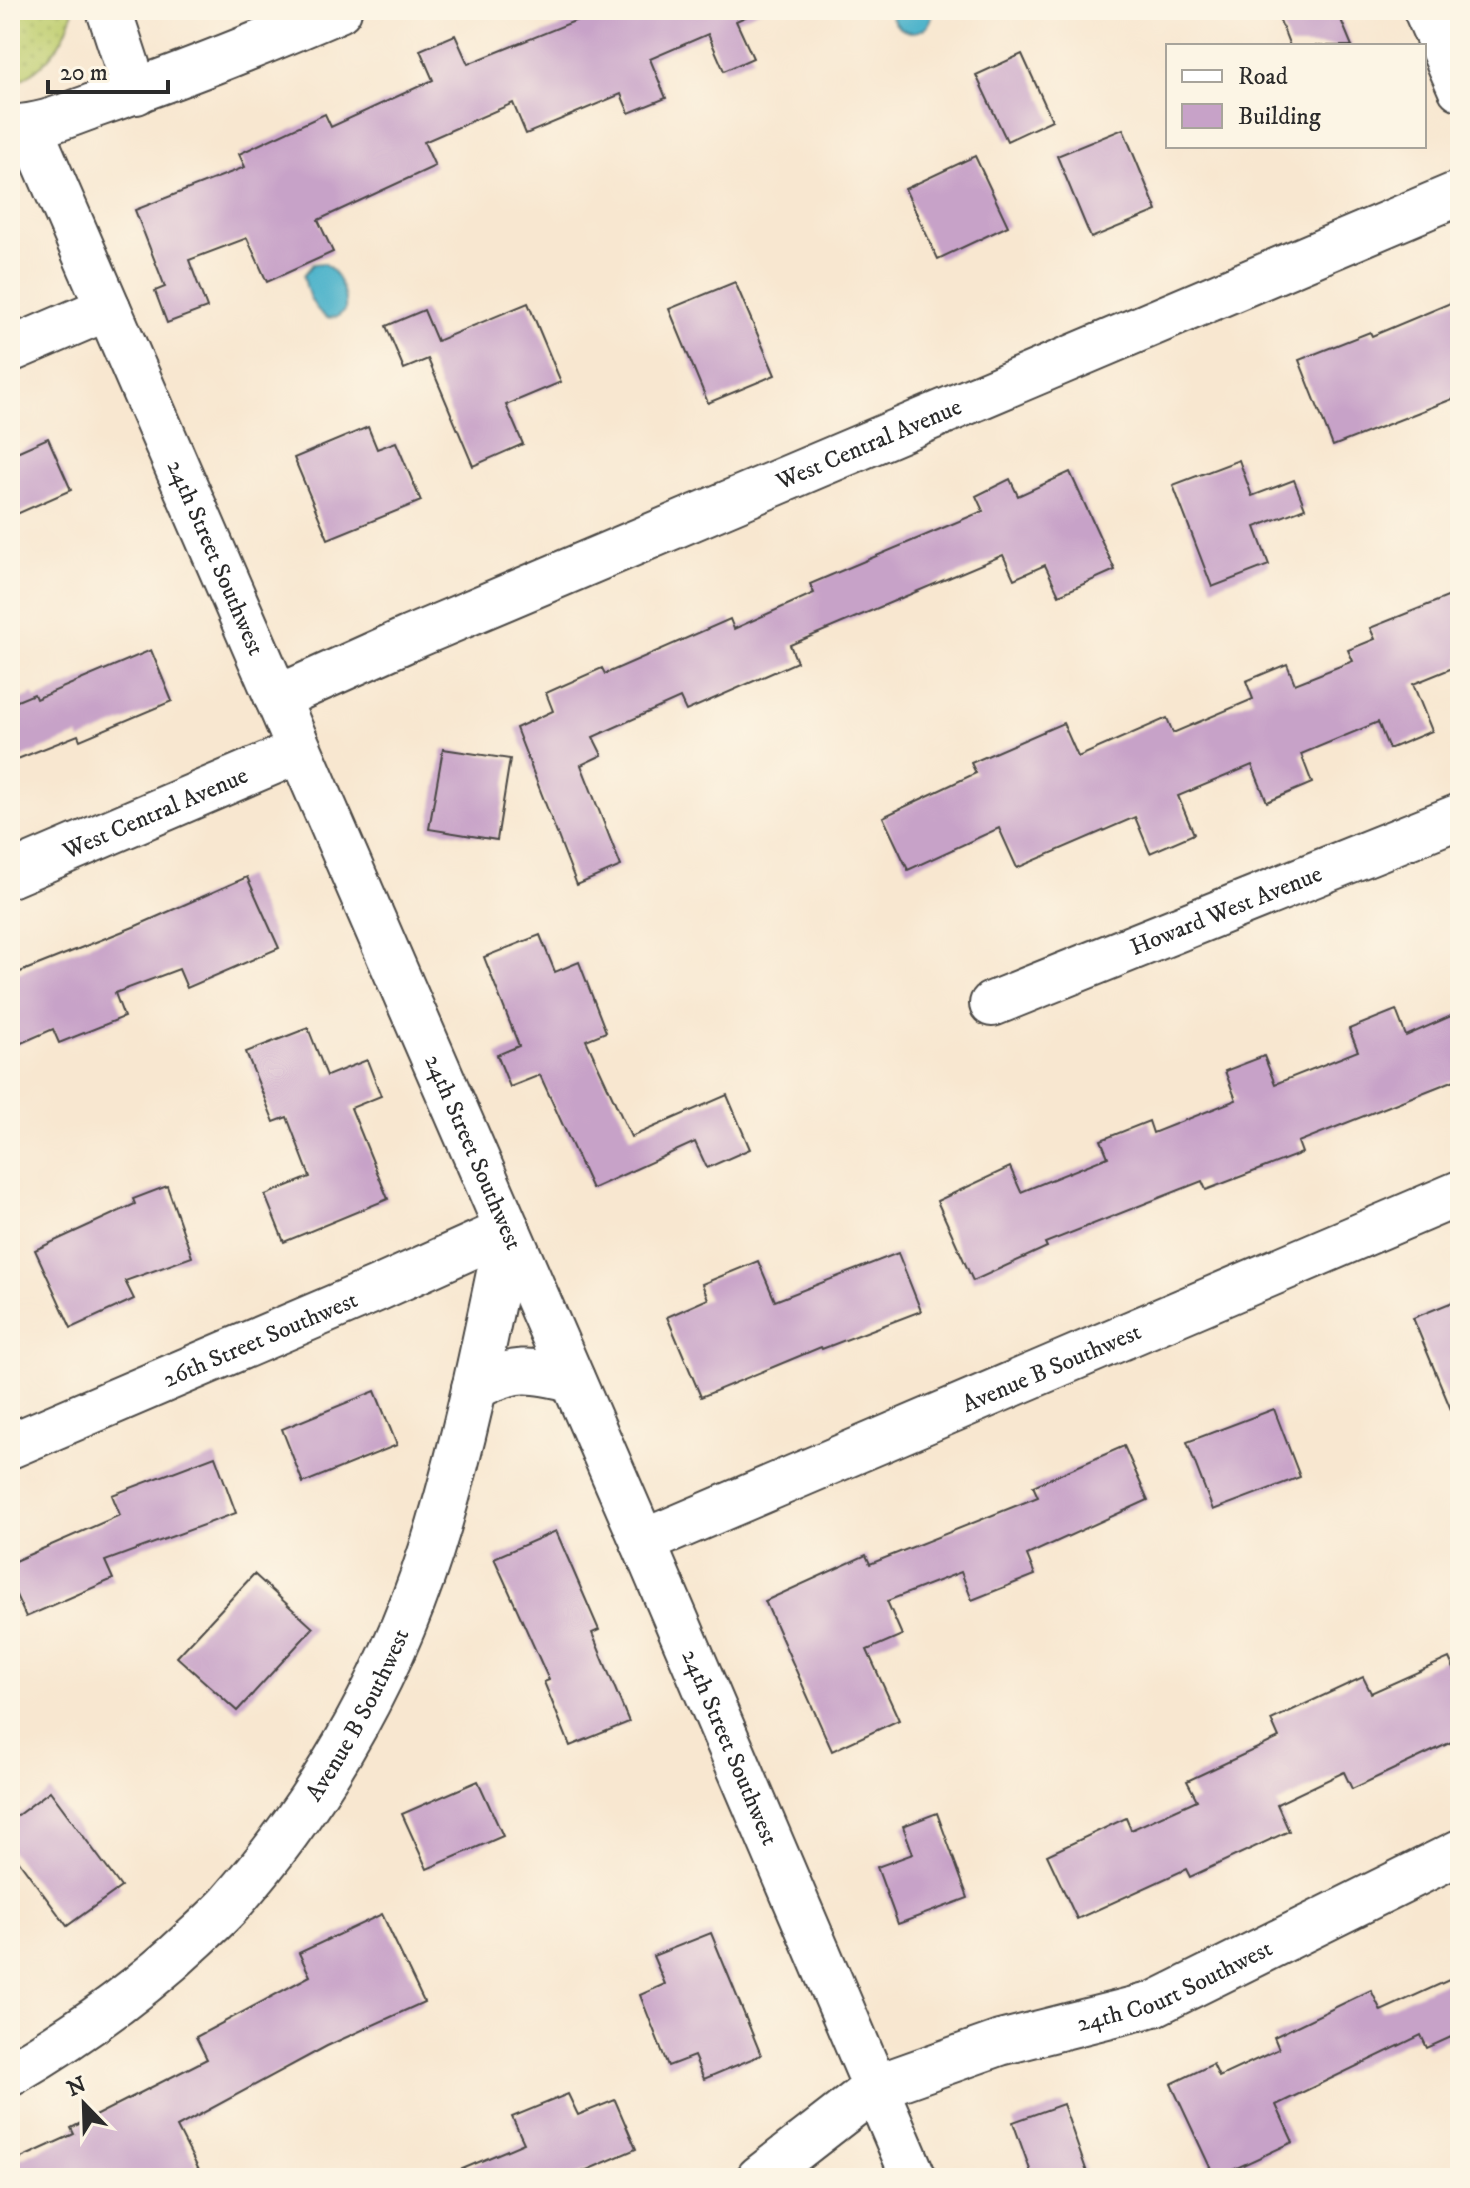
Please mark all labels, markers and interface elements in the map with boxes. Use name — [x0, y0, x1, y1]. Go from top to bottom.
scale bar — [48, 44, 168, 94]
legend — [1166, 44, 1426, 148]
text: 20 m — [60, 58, 108, 88]
text: Road — [1238, 62, 1288, 92]
text: Building — [1238, 102, 1321, 132]
street label: West Central Avenue — [771, 392, 966, 498]
street label: 24th Street Southwest — [160, 456, 271, 660]
street label: West Central Avenue — [58, 761, 253, 867]
street label: Howard West Avenue — [1126, 859, 1326, 963]
street label: 24th Street Southwest — [417, 1050, 529, 1255]
street label: 26th Street Southwest — [159, 1285, 363, 1395]
street label: Avenue B Southwest — [958, 1317, 1146, 1420]
street label: Avenue B Southwest — [299, 1624, 417, 1807]
street label: 24th Street Southwest — [674, 1645, 785, 1850]
street label: 24th Court Southwest — [1074, 1934, 1278, 2039]
north arrow — [44, 2064, 124, 2144]
text: N — [63, 2071, 90, 2103]

